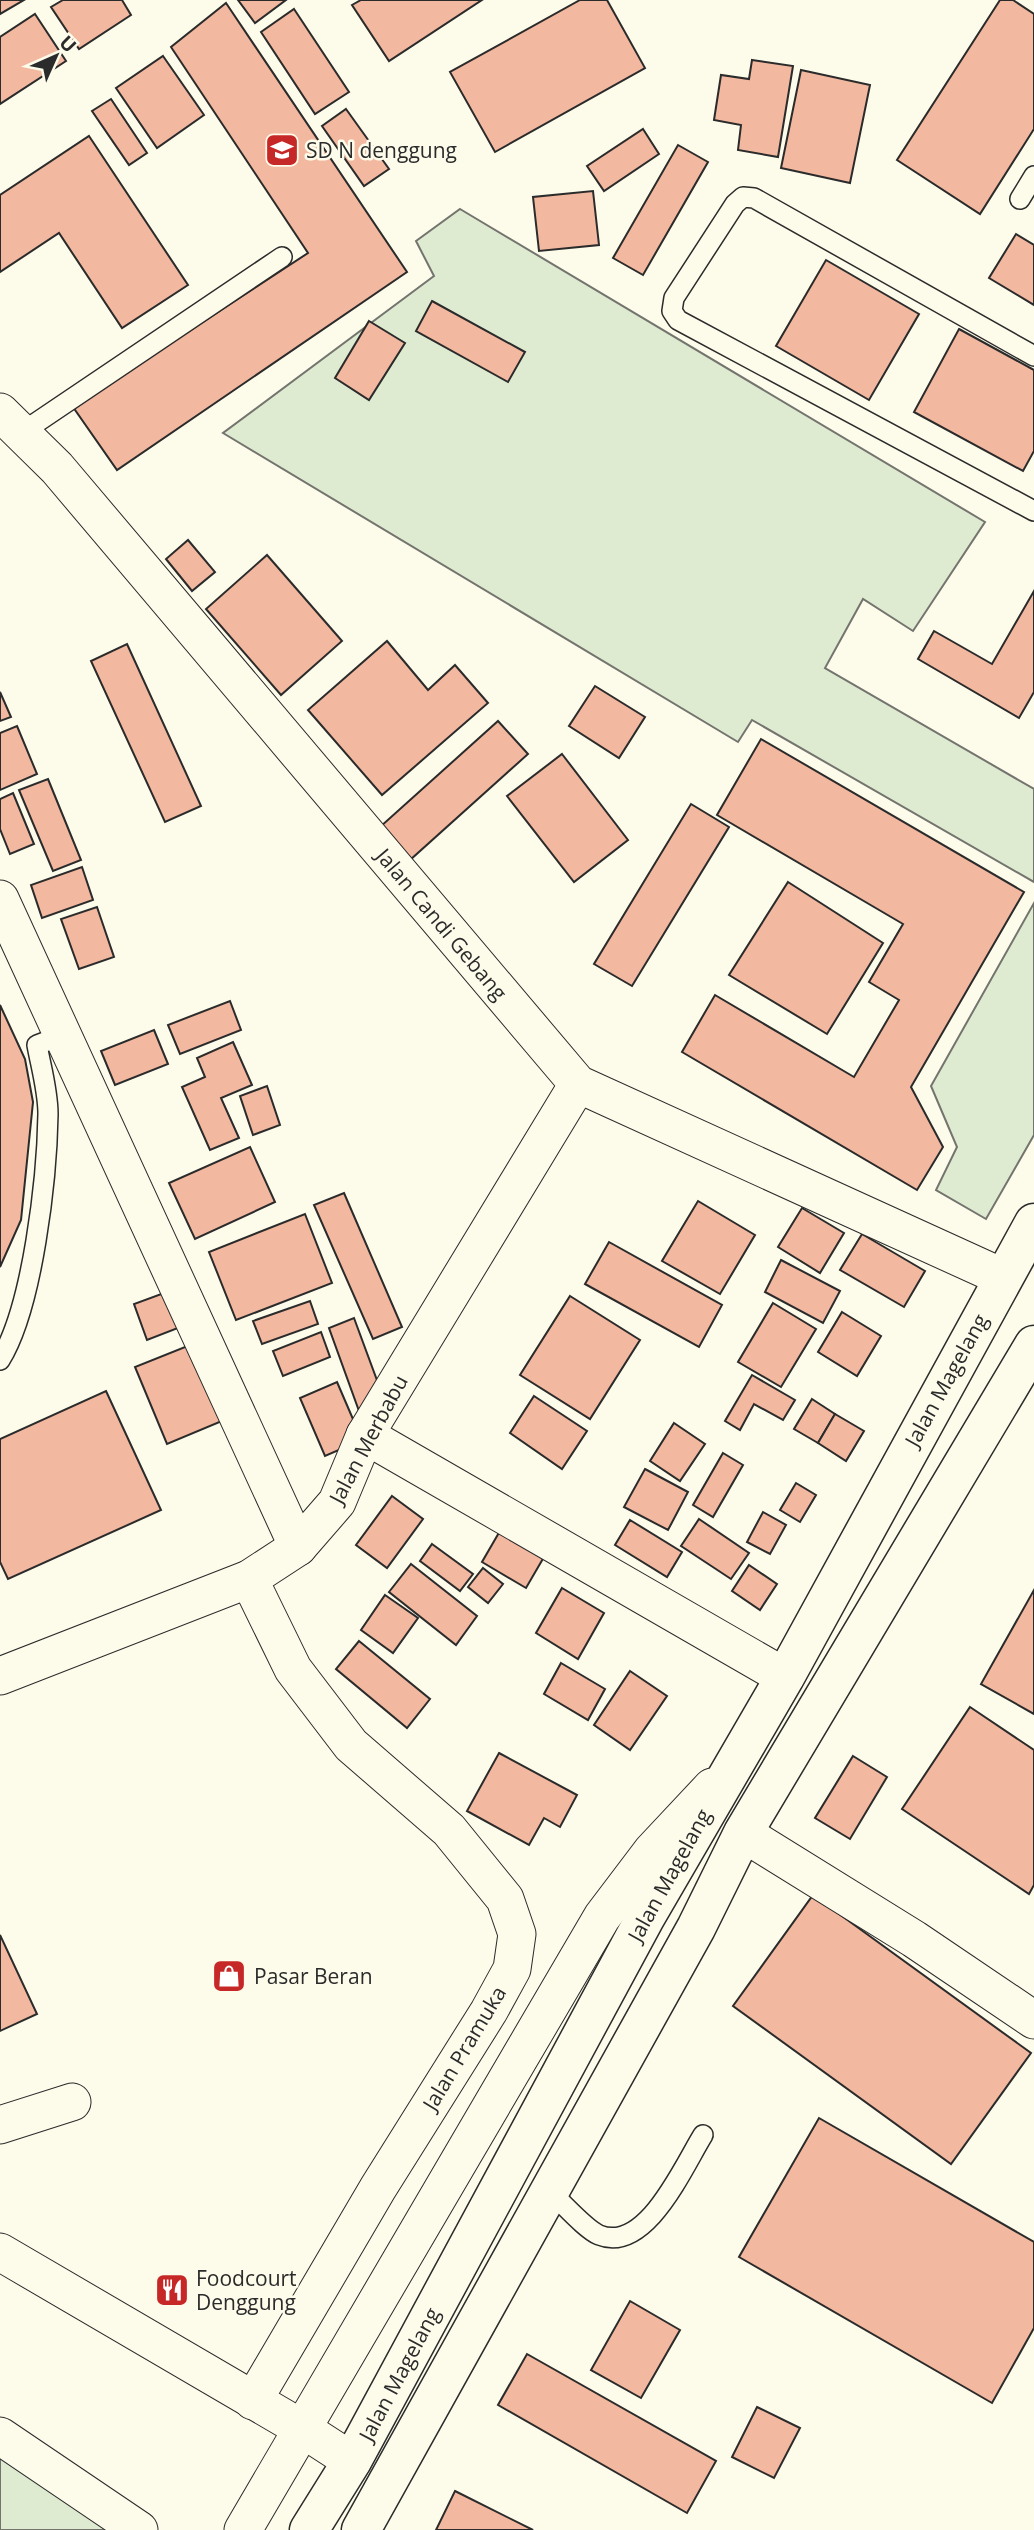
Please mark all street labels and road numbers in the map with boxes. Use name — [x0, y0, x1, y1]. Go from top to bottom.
street label: Jalan Candi Gebang — [369, 841, 514, 1006]
street label: Jalan Magelang — [897, 1309, 994, 1453]
street label: Jalan Merbabu — [321, 1370, 414, 1510]
street label: Jalan Magelang — [620, 1804, 717, 1948]
street label: Jalan Pramuka — [415, 1981, 512, 2117]
street label: Jalan Magelang — [351, 2302, 446, 2448]

